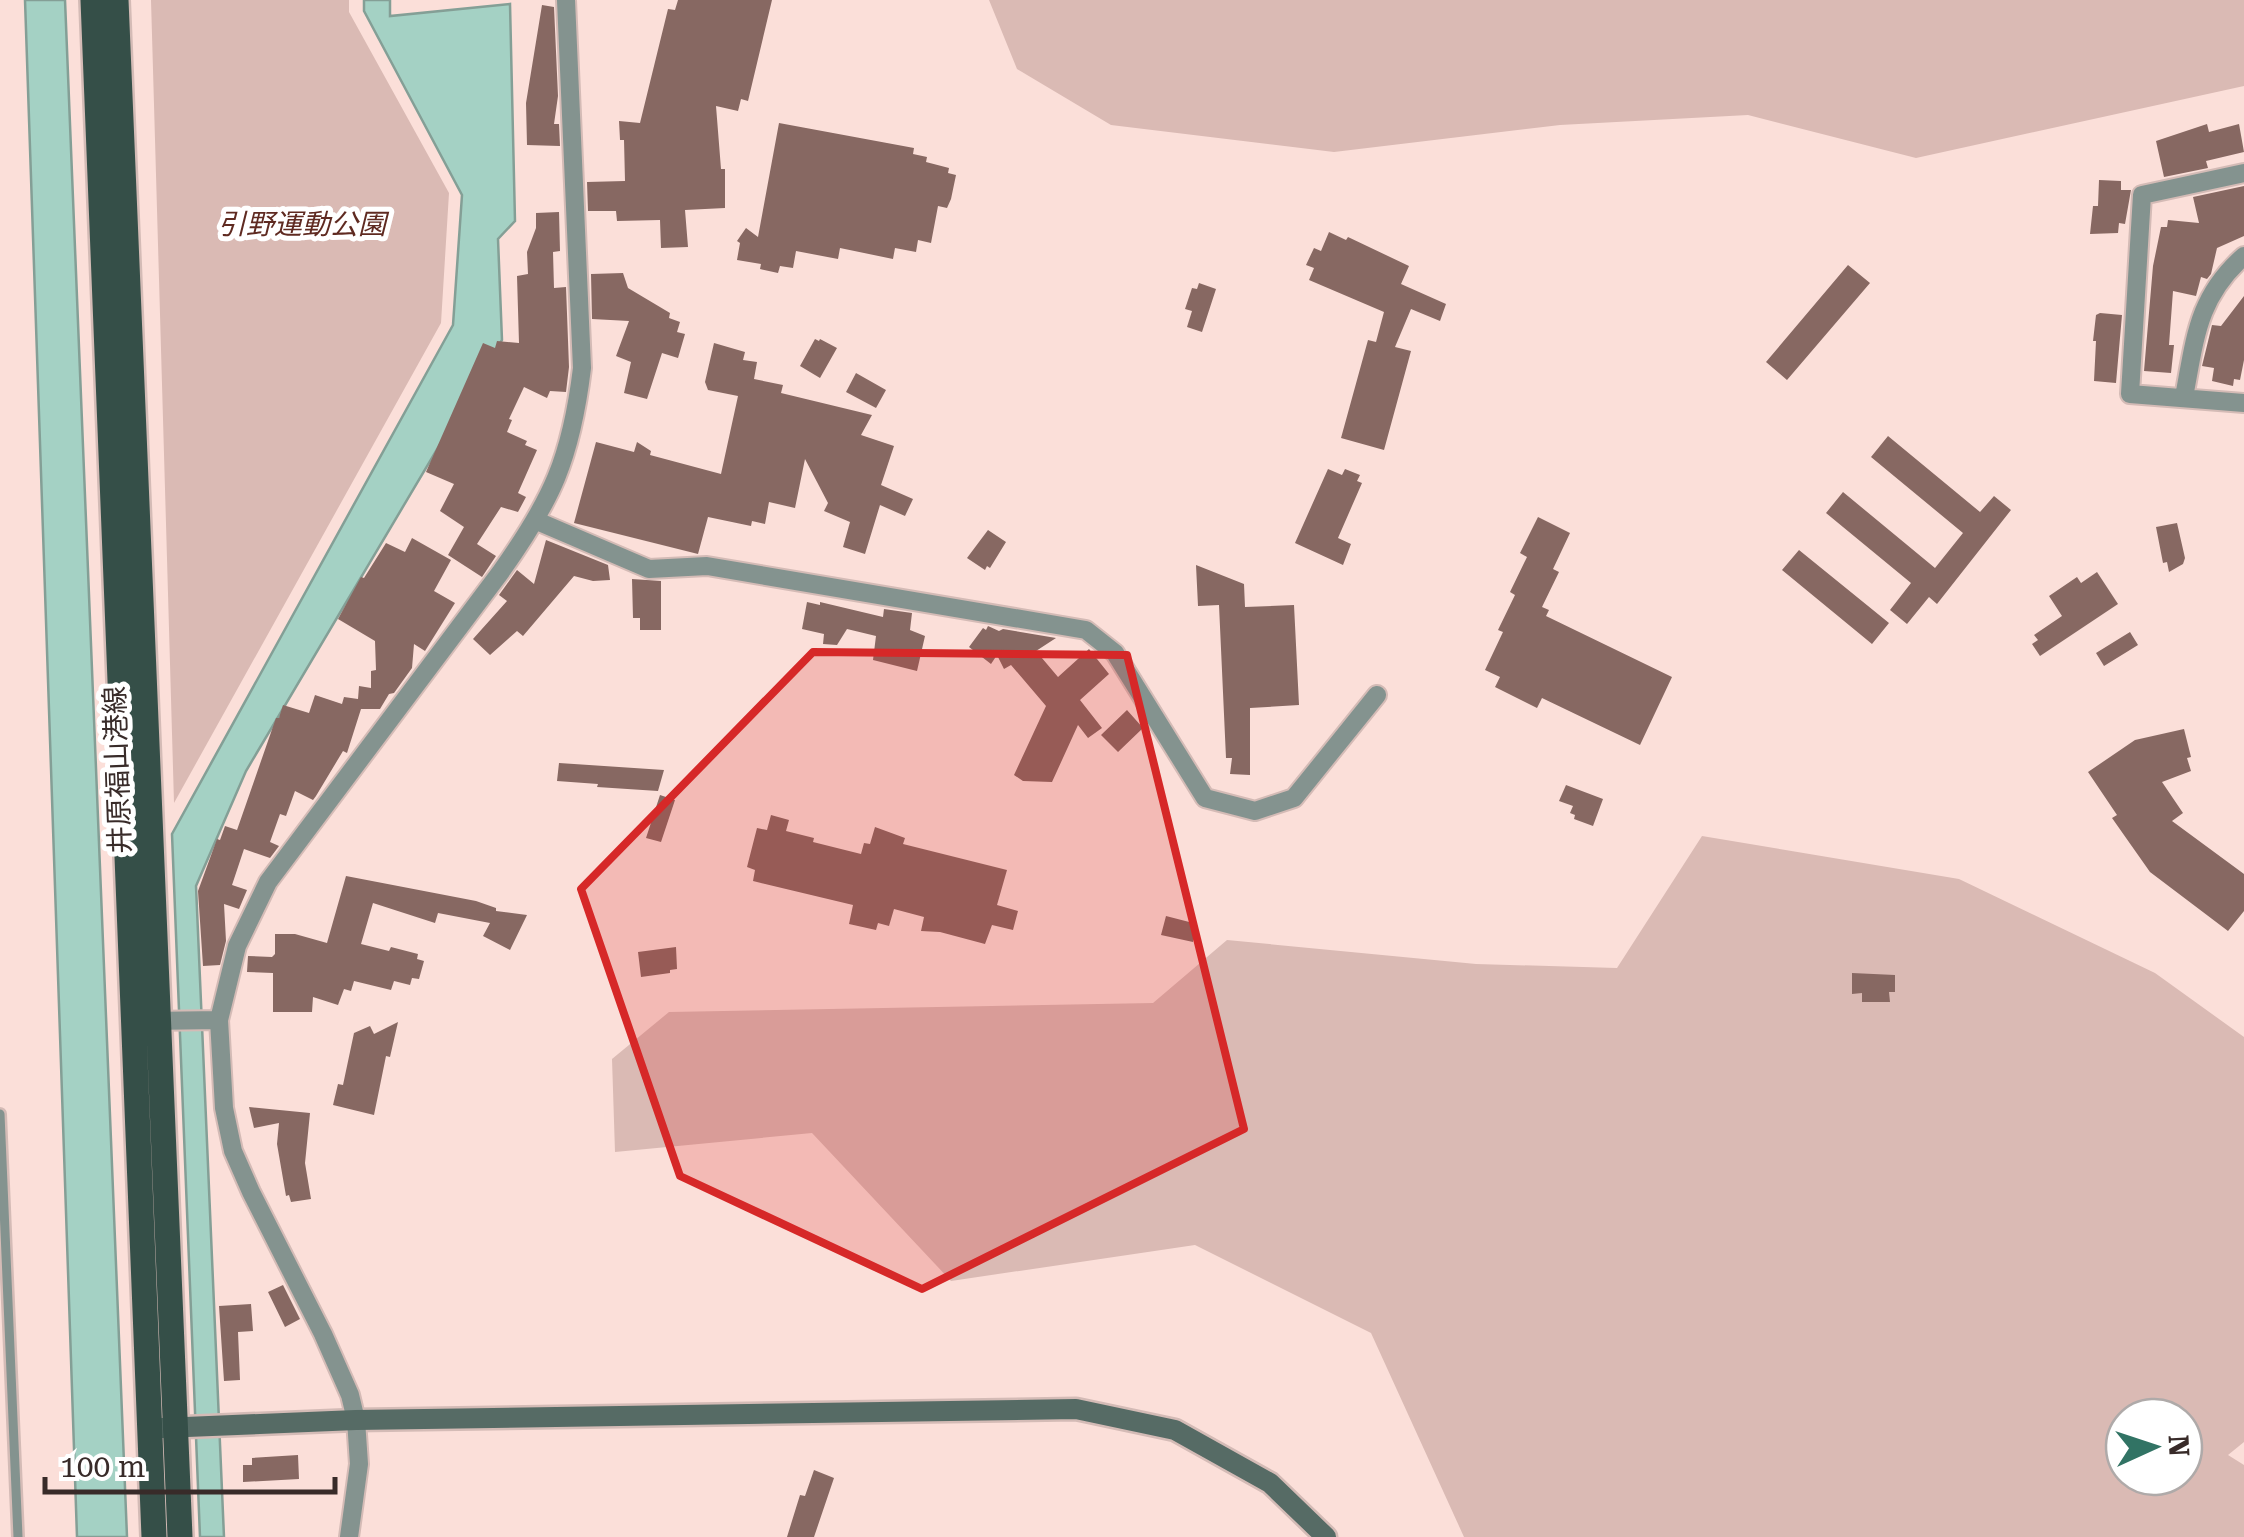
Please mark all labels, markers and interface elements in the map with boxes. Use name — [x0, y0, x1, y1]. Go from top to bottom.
park label: 引野運動公園 — [218, 208, 390, 241]
street label: 井原福山港線 — [98, 685, 137, 855]
north arrow — [2104, 1397, 2204, 1497]
scale bar — [45, 1432, 335, 1494]
text: N — [2161, 1434, 2196, 1457]
text: 100 m — [60, 1449, 145, 1484]

